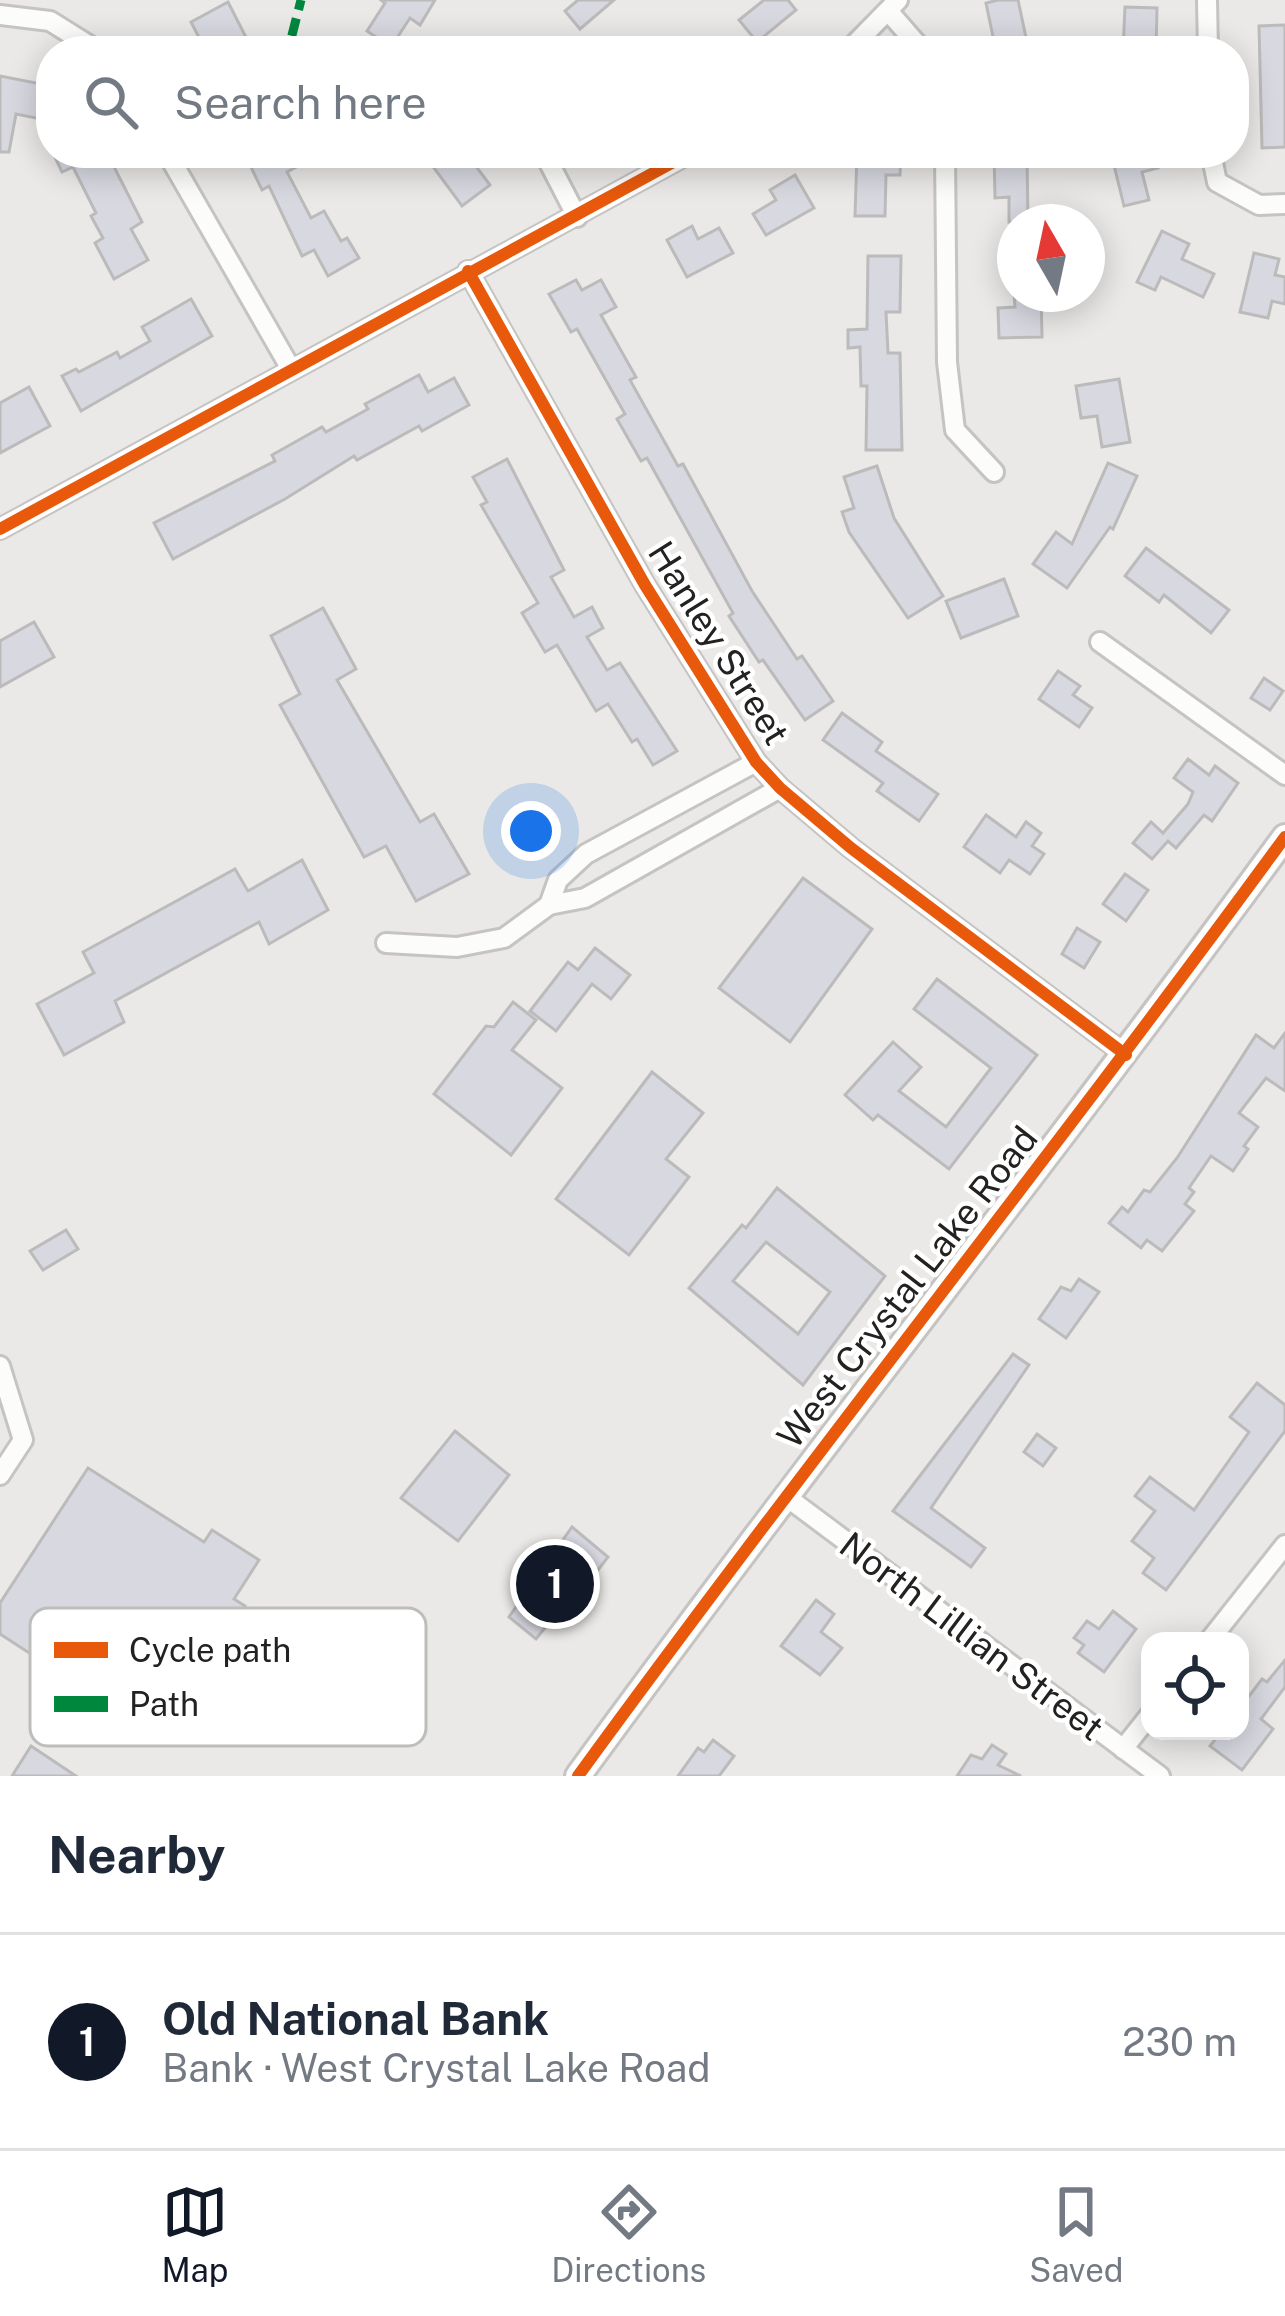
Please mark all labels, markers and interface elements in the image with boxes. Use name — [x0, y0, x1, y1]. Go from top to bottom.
search box — [36, 36, 1249, 168]
icon: search — [78, 69, 144, 135]
text: Search here — [174, 76, 427, 129]
north arrow — [997, 204, 1105, 312]
street label: Hanley Street — [640, 534, 798, 752]
your location — [501, 801, 561, 861]
street label: West Crystal Lake Road — [768, 1118, 1046, 1456]
street label: North Lillian Street — [832, 1523, 1112, 1749]
pin: 1 — [516, 1539, 594, 1629]
legend — [30, 1608, 426, 1746]
text: Cycle path — [129, 1631, 291, 1669]
map controls — [1141, 1632, 1249, 1740]
button: locate — [1141, 1632, 1249, 1740]
text: Path — [129, 1685, 199, 1723]
text: Nearby — [48, 1825, 225, 1884]
text: Old National Bank — [162, 1992, 549, 2045]
text: 1 — [79, 2019, 95, 2065]
text: 230 m — [1122, 2019, 1237, 2065]
text: Bank · West Crystal Lake Road — [162, 2045, 711, 2091]
tab: Map — [161, 2179, 228, 2289]
tab: Directions — [551, 2179, 706, 2289]
tab: Saved — [1029, 2179, 1124, 2289]

